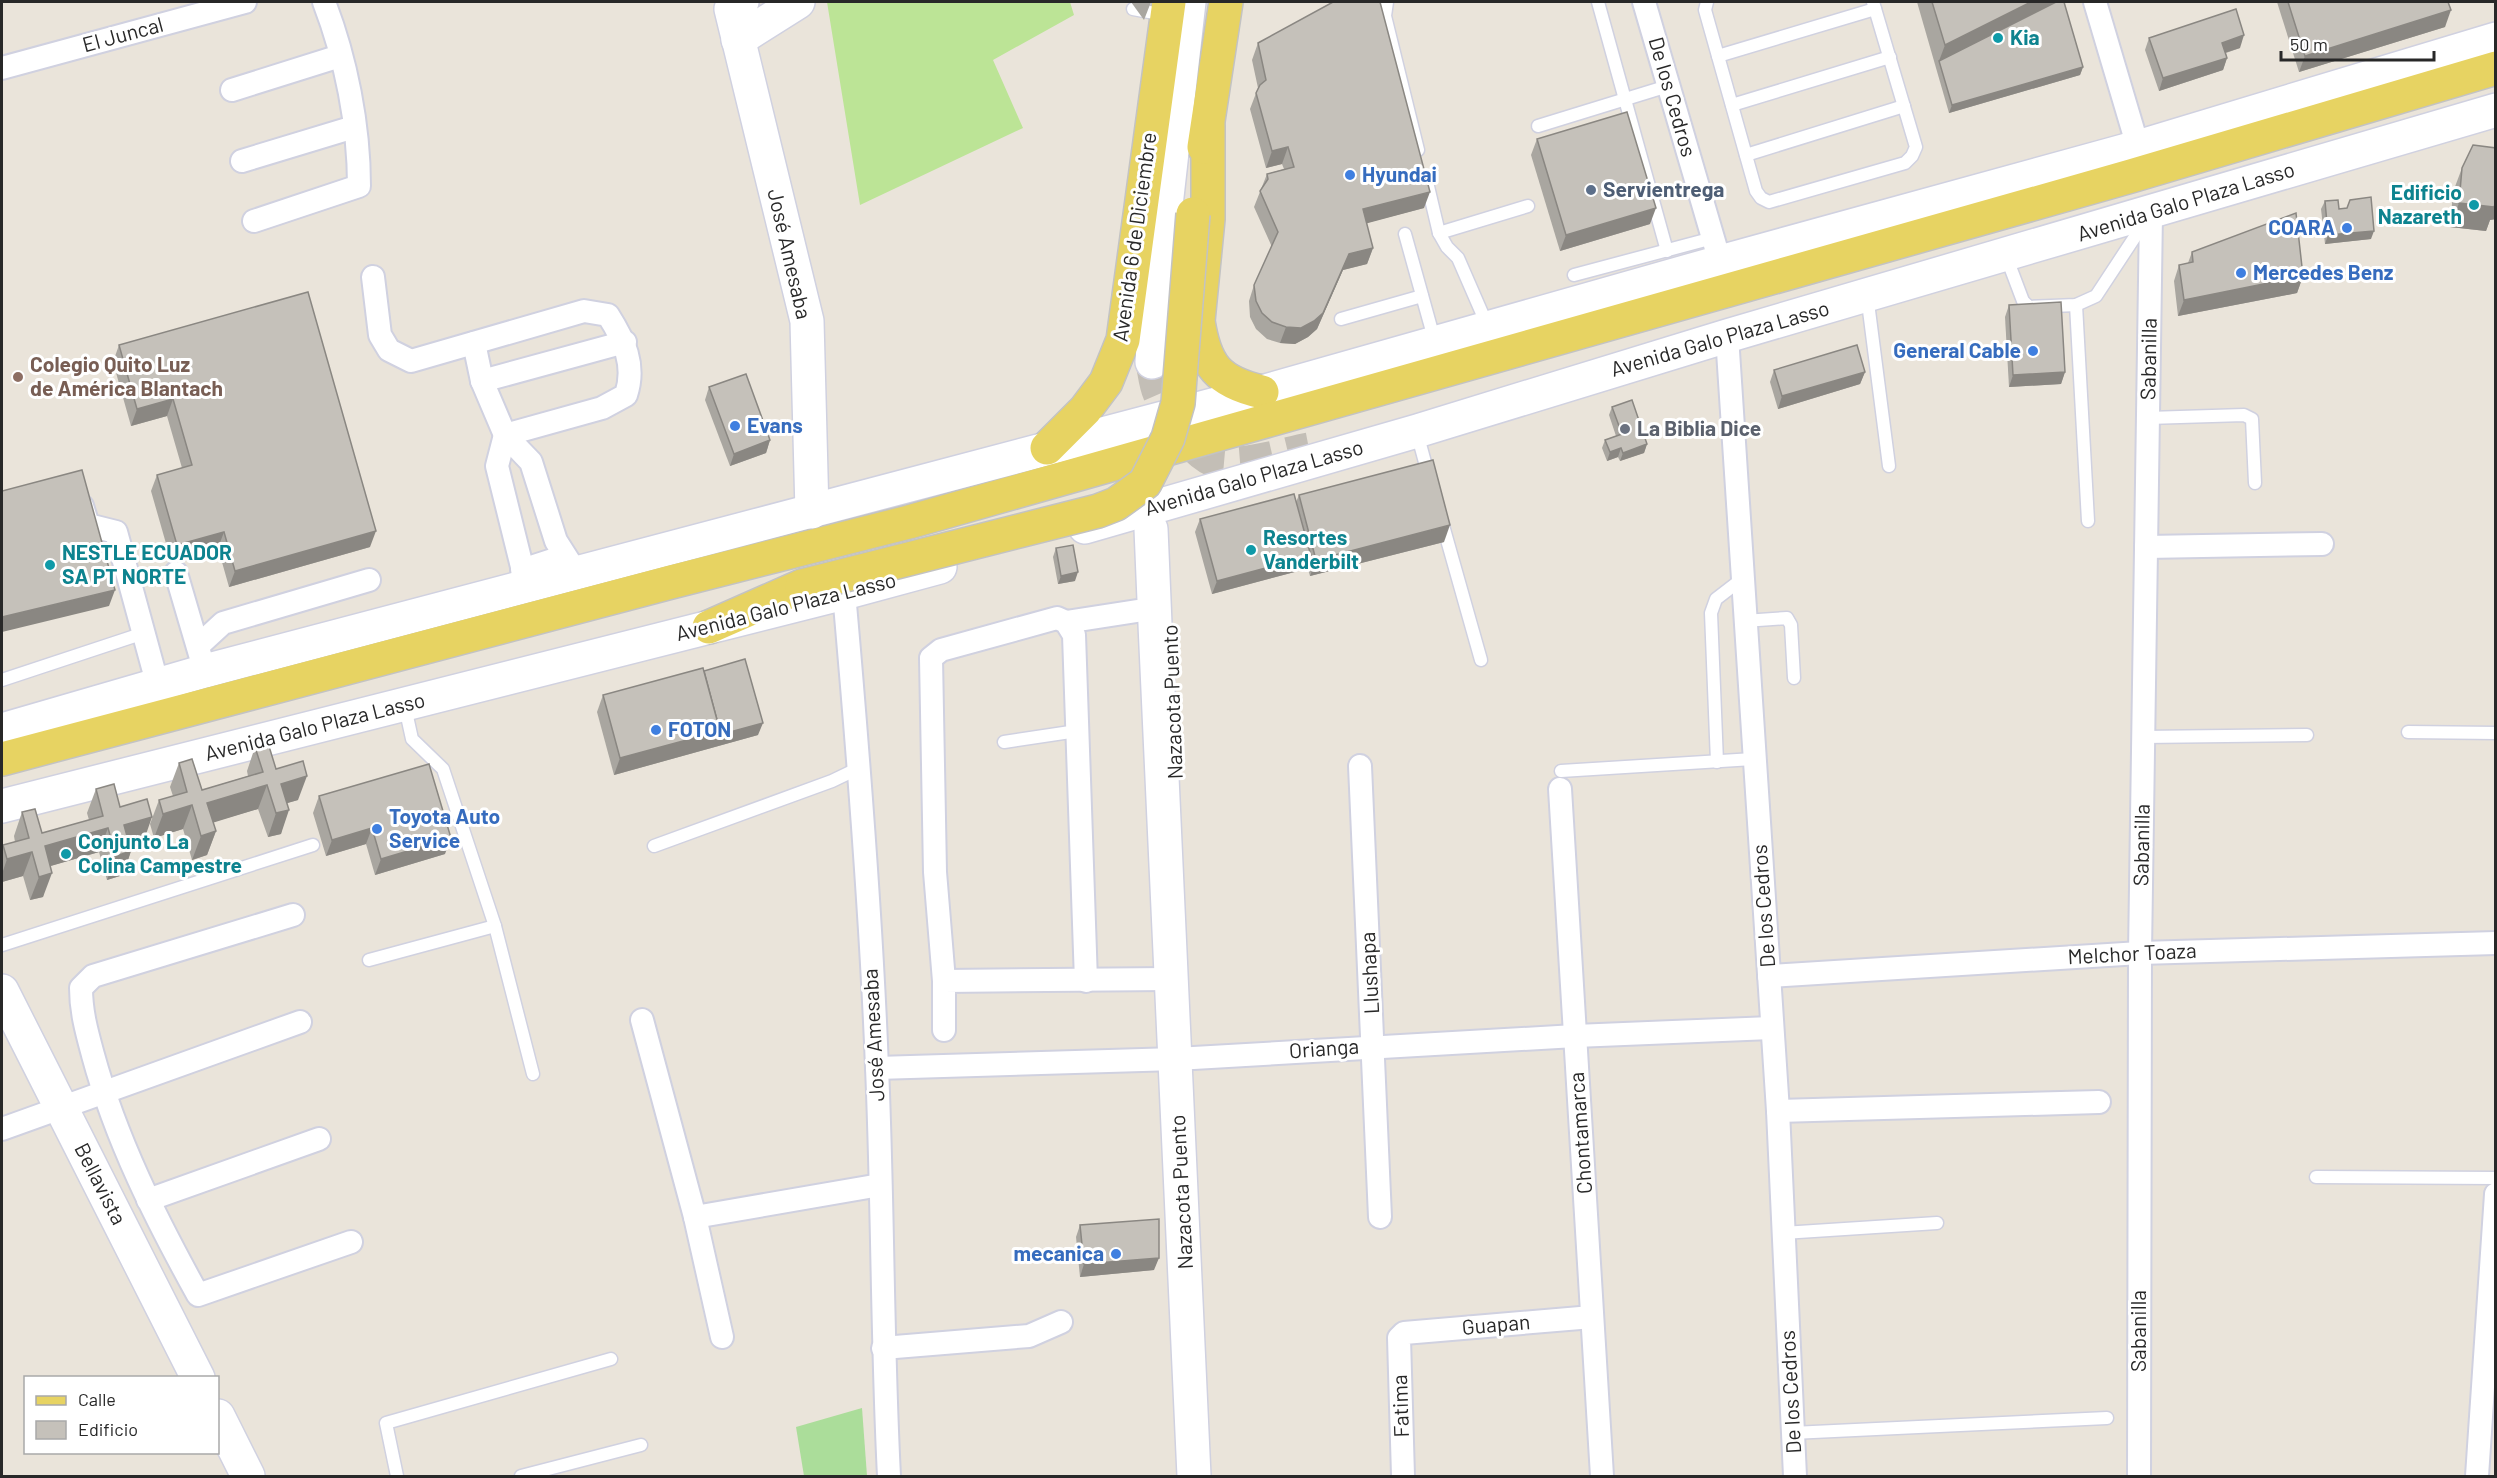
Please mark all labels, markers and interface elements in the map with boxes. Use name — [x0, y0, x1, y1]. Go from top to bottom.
street label: El Juncal — [79, 11, 166, 56]
place label: Kia — [2010, 24, 2040, 49]
scale bar — [2281, 24, 2434, 62]
marker: Kia — [1991, 31, 2005, 45]
text: 50 m — [2290, 33, 2328, 55]
street label: De los Cedros — [1644, 34, 1702, 159]
street label: Avenida 6 de Diciembre — [1106, 130, 1161, 343]
street label: Avenida Galo Plaza Lasso — [2074, 156, 2297, 246]
place label: Hyundai — [1362, 161, 1437, 186]
marker: Hyundai — [1343, 168, 1357, 182]
place label: Servientrega — [1603, 176, 1724, 201]
place label: Edificio Nazareth — [2378, 179, 2462, 228]
marker: Servientrega — [1584, 183, 1598, 197]
street label: José Amesaba — [763, 186, 818, 321]
marker: Edificio Nazareth — [2467, 198, 2481, 212]
place label: COARA — [2268, 214, 2335, 239]
marker: COARA — [2340, 221, 2354, 235]
place label: Mercedes Benz — [2253, 259, 2394, 284]
marker: Mercedes Benz — [2234, 266, 2248, 280]
street label: Avenida Galo Plaza Lasso — [1607, 294, 1832, 381]
street label: Sabanilla — [2134, 318, 2161, 400]
place label: General Cable — [1893, 337, 2021, 362]
marker: General Cable — [2026, 344, 2040, 358]
place label: Colegio Quito Luz de América Blantach — [30, 351, 223, 400]
marker: Colegio Quito Luz de América Blantach — [11, 370, 25, 384]
place label: Evans — [747, 412, 803, 437]
place label: La Biblia Dice — [1637, 415, 1761, 440]
marker: Evans — [728, 419, 742, 433]
marker: La Biblia Dice — [1618, 422, 1632, 436]
street label: Avenida Galo Plaza Lasso — [1141, 433, 1366, 520]
place label: Resortes Vanderbilt — [1263, 524, 1359, 573]
place label: NESTLE ECUADOR SA PT NORTE — [62, 539, 232, 588]
marker: Resortes Vanderbilt — [1244, 543, 1258, 557]
marker: NESTLE ECUADOR SA PT NORTE — [43, 558, 57, 572]
street label: Avenida Galo Plaza Lasso — [673, 566, 898, 645]
street label: Nazacota Puento — [1156, 624, 1187, 780]
street label: Avenida Galo Plaza Lasso — [202, 686, 427, 765]
place label: FOTON — [668, 716, 731, 741]
marker: FOTON — [649, 723, 663, 737]
place label: Toyota Auto Service — [389, 803, 500, 852]
street label: Sabanilla — [2127, 804, 2154, 886]
marker: Toyota Auto Service — [370, 822, 384, 836]
place label: Conjunto La Colina Campestre — [78, 828, 242, 877]
street label: De los Cedros — [1746, 844, 1779, 969]
marker: Conjunto La Colina Campestre — [59, 847, 73, 861]
street label: Llushapa — [1354, 931, 1383, 1015]
street label: Melchor Toaza — [2067, 937, 2197, 968]
street label: José Amesaba — [857, 968, 888, 1102]
street label: Orianga — [1288, 1033, 1360, 1062]
street label: Chontamarca — [1563, 1071, 1596, 1195]
street label: Nazacota Puento — [1164, 1114, 1197, 1270]
street label: Bellavista — [70, 1138, 133, 1228]
place label: mecanica — [1013, 1240, 1104, 1265]
marker: mecanica — [1109, 1247, 1123, 1261]
street label: Sabanilla — [2125, 1290, 2150, 1372]
street label: Guapan — [1461, 1308, 1531, 1339]
street label: De los Cedros — [1774, 1330, 1805, 1454]
street label: Fatima — [1386, 1374, 1413, 1438]
legend — [24, 1376, 219, 1454]
text: Calle — [78, 1388, 116, 1410]
text: Edificio — [78, 1418, 138, 1440]

